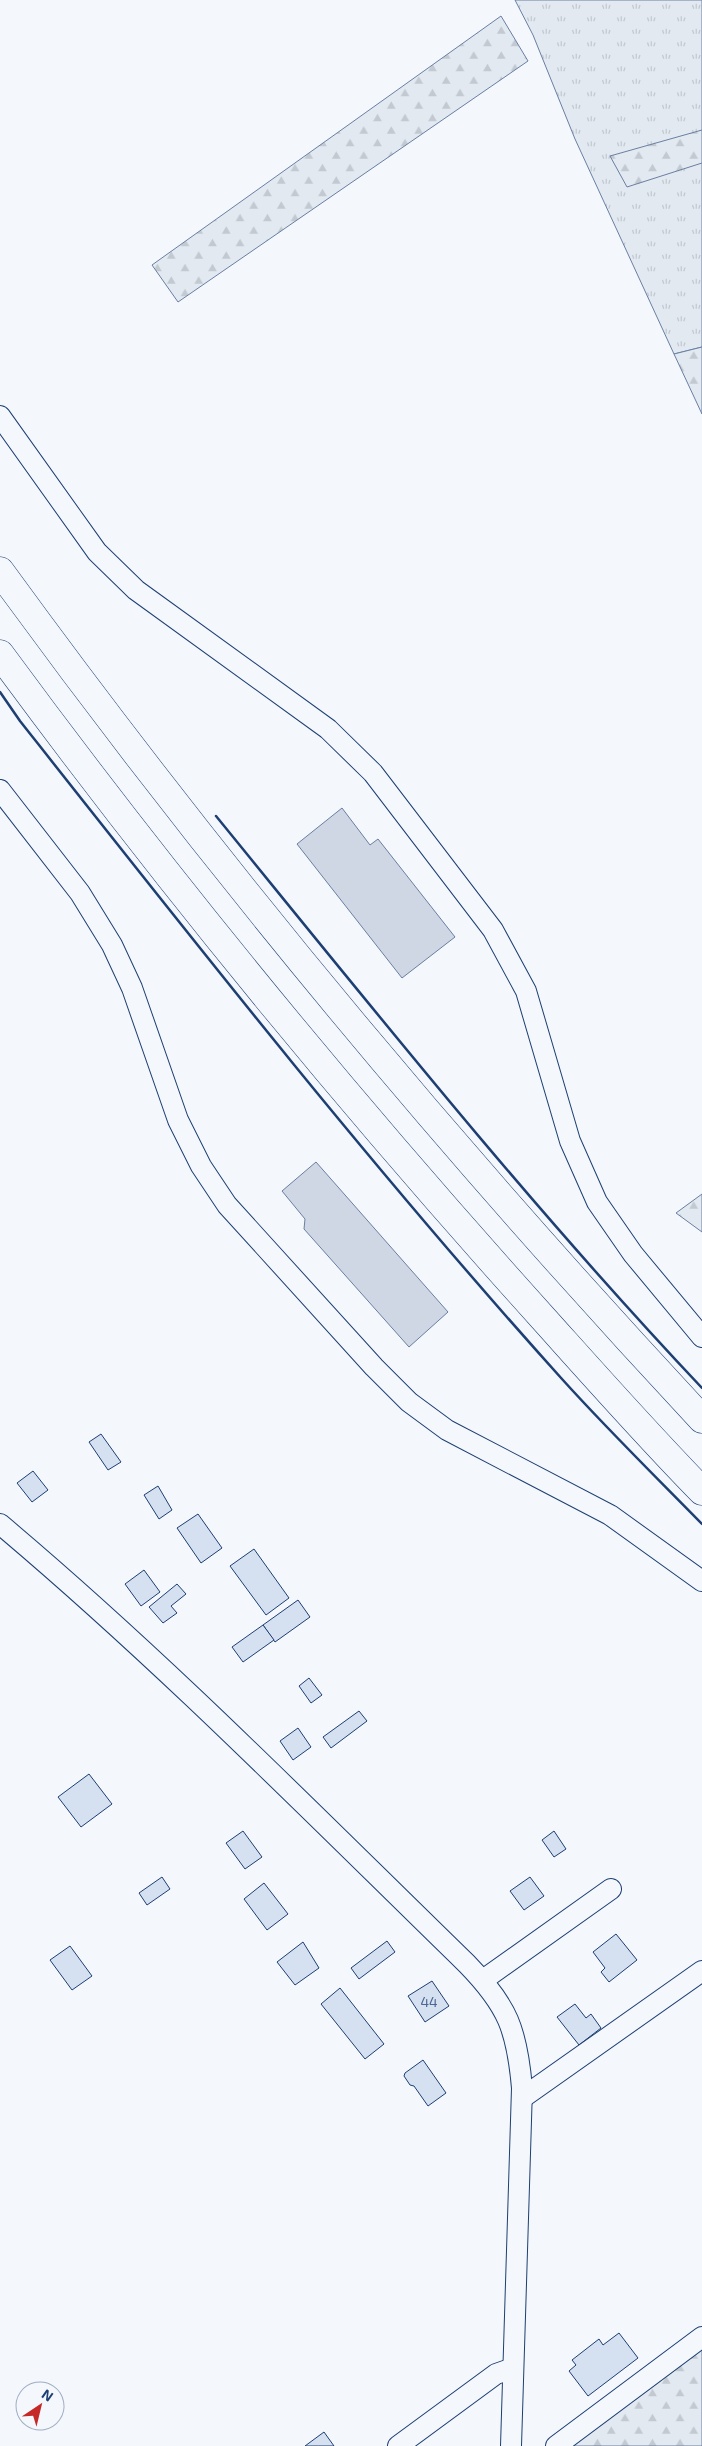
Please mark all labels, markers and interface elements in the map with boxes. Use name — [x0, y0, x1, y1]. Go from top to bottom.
house number: 44 — [420, 1993, 438, 2010]
north arrow — [15, 2381, 65, 2431]
text: N — [39, 2385, 57, 2405]

